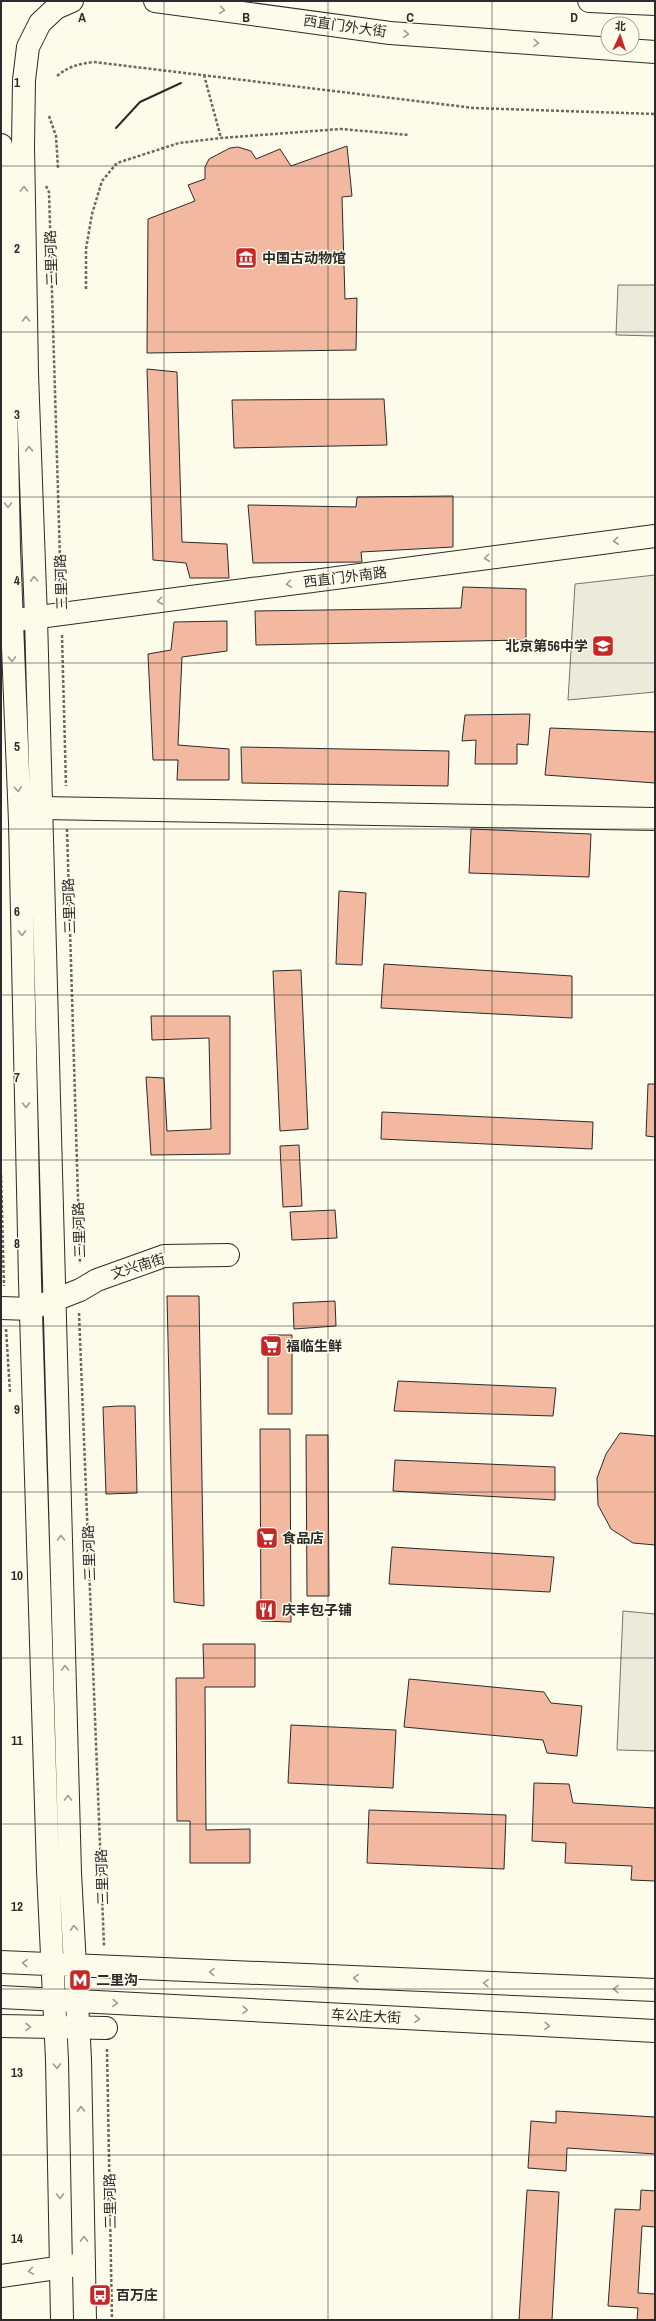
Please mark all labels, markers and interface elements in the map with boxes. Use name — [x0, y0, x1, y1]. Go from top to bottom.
one-way arrow — [219, 5, 225, 14]
text: A — [78, 9, 86, 26]
text: B — [242, 9, 250, 26]
text: C — [406, 9, 414, 26]
text: D — [570, 9, 578, 26]
street label: 西直门外大街 — [302, 11, 388, 41]
north arrow — [600, 16, 640, 56]
text: 北 — [615, 19, 626, 33]
one-way arrow — [403, 29, 409, 38]
one-way arrow — [533, 39, 539, 48]
text: 1 — [14, 74, 20, 91]
one-way arrow — [20, 186, 28, 192]
street label: 三里河路 — [41, 230, 61, 286]
text: 2 — [14, 240, 20, 257]
museum icon: 中国古动物馆 — [233, 245, 259, 271]
place label: 中国古动物馆 — [262, 249, 346, 267]
one-way arrow — [22, 316, 30, 322]
text: 3 — [14, 406, 20, 423]
one-way arrow — [25, 446, 33, 452]
one-way arrow — [4, 502, 12, 508]
one-way arrow — [613, 536, 619, 545]
one-way arrow — [484, 553, 490, 562]
street label: 三里河路 — [51, 554, 71, 610]
street label: 西直门外南路 — [302, 563, 388, 591]
text: 4 — [14, 572, 20, 589]
one-way arrow — [29, 576, 38, 582]
one-way arrow — [286, 579, 292, 588]
one-way arrow — [157, 596, 163, 605]
school or university icon: 北京第56中学 — [590, 633, 616, 659]
place label: 北京第56中学 — [505, 637, 588, 655]
one-way arrow — [8, 656, 17, 662]
text: 5 — [14, 738, 20, 755]
one-way arrow — [14, 786, 22, 792]
street label: 三里河路 — [59, 878, 79, 934]
text: 6 — [14, 903, 20, 920]
one-way arrow — [18, 930, 26, 936]
text: 7 — [14, 1069, 20, 1086]
one-way arrow — [22, 1102, 30, 1108]
street label: 三里河路 — [69, 1202, 89, 1258]
text: 8 — [14, 1235, 20, 1252]
street label: 文兴南街 — [109, 1249, 167, 1283]
supermarket icon: 福临生鲜 — [258, 1333, 284, 1359]
place label: 福临生鲜 — [286, 1337, 342, 1355]
text: 9 — [14, 1401, 20, 1418]
street label: 三里河路 — [79, 1525, 99, 1581]
supermarket icon: 食品店 — [254, 1525, 280, 1551]
place label: 食品店 — [282, 1529, 324, 1547]
one-way arrow — [57, 1535, 65, 1541]
text: 10 — [11, 1567, 23, 1584]
restaurant icon: 庆丰包子铺 — [253, 1597, 279, 1623]
place label: 庆丰包子铺 — [282, 1601, 352, 1619]
one-way arrow — [61, 1665, 69, 1671]
text: 11 — [11, 1732, 23, 1749]
one-way arrow — [64, 1795, 72, 1801]
street label: 三里河路 — [92, 1849, 112, 1905]
text: 12 — [11, 1898, 23, 1915]
one-way arrow — [69, 1925, 78, 1931]
one-way arrow — [22, 1959, 28, 1967]
metro station icon: 二里沟 — [67, 1967, 93, 1993]
one-way arrow — [209, 1968, 215, 1976]
place label: 二里沟 — [96, 1971, 138, 1989]
one-way arrow — [353, 1974, 359, 1982]
one-way arrow — [483, 1979, 489, 1987]
one-way arrow — [613, 1984, 619, 1993]
one-way arrow — [112, 1999, 118, 2007]
street label: 车公庄大街 — [331, 2005, 401, 2027]
one-way arrow — [242, 2006, 248, 2014]
one-way arrow — [414, 2014, 420, 2023]
one-way arrow — [544, 2021, 550, 2030]
one-way arrow — [25, 2023, 31, 2031]
one-way arrow — [53, 2063, 61, 2069]
text: 13 — [11, 2064, 23, 2081]
one-way arrow — [77, 2106, 85, 2112]
street label: 三里河路 — [101, 2173, 119, 2229]
one-way arrow — [56, 2193, 64, 2199]
text: 14 — [11, 2230, 23, 2247]
one-way arrow — [79, 2236, 88, 2242]
one-way arrow — [28, 2266, 35, 2275]
bus stop icon: 百万庄 — [87, 2282, 113, 2308]
place label: 百万庄 — [116, 2286, 158, 2304]

